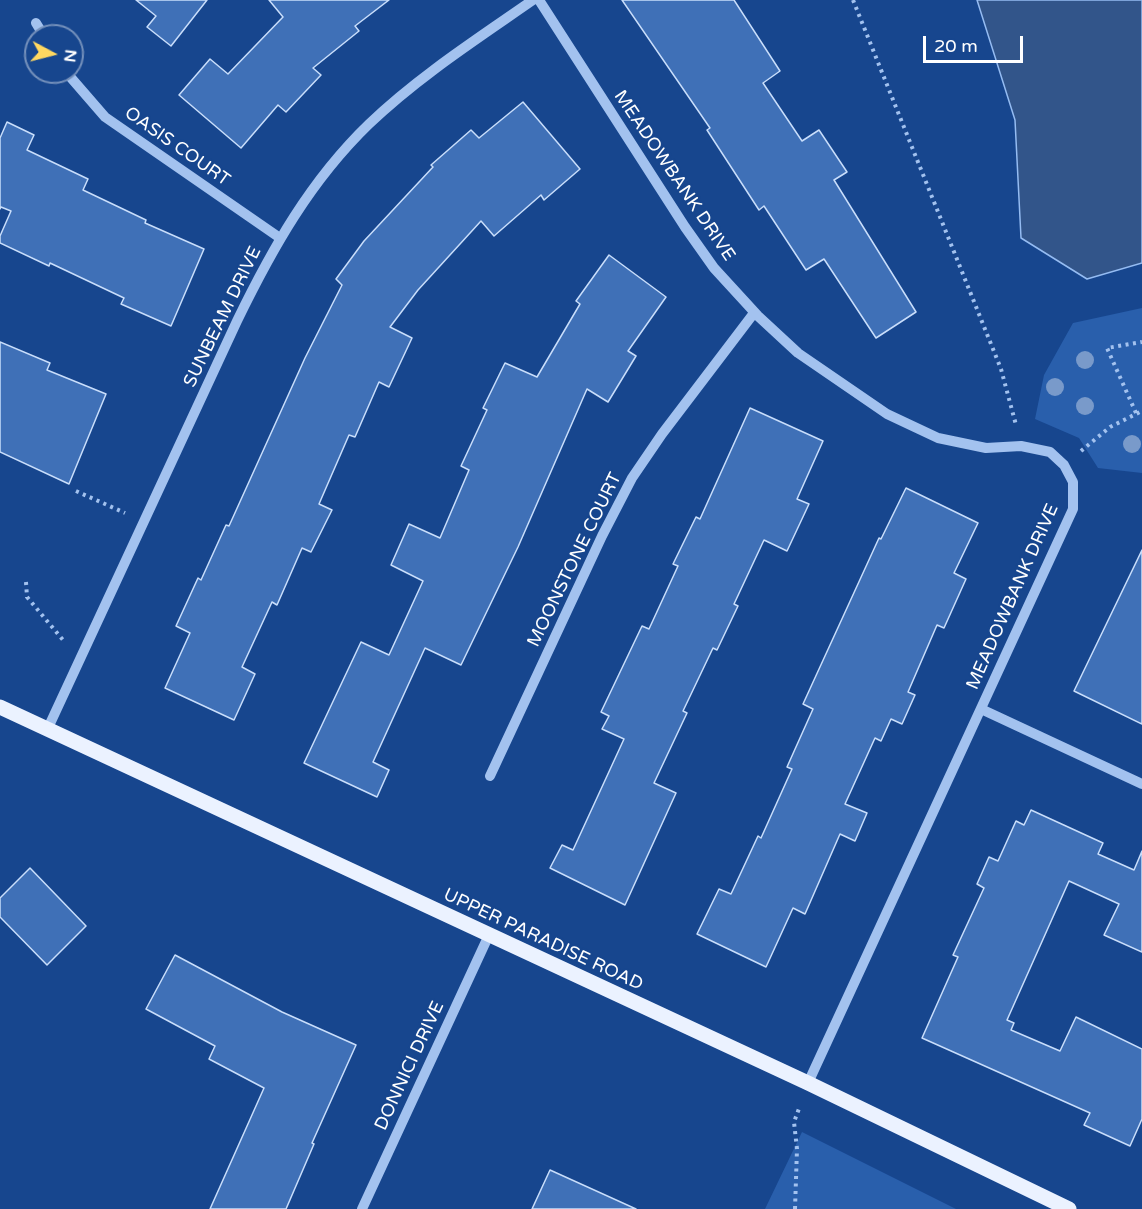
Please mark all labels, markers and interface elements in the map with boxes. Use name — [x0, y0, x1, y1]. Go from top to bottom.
north arrow — [24, 24, 84, 84]
scale bar — [926, 24, 1026, 62]
text: 20 m — [934, 35, 978, 57]
text: N — [59, 48, 81, 64]
street label: MEADOWBANK DRIVE — [609, 87, 739, 265]
street label: OASIS COURT — [120, 103, 234, 191]
street label: SUNBEAM DRIVE — [180, 243, 266, 391]
street label: MOONSTONE COURT — [523, 469, 627, 651]
street label: MEADOWBANK DRIVE — [962, 501, 1064, 693]
street label: UPPER PARADISE ROAD — [440, 884, 646, 996]
street label: DONNICI DRIVE — [371, 998, 449, 1134]

